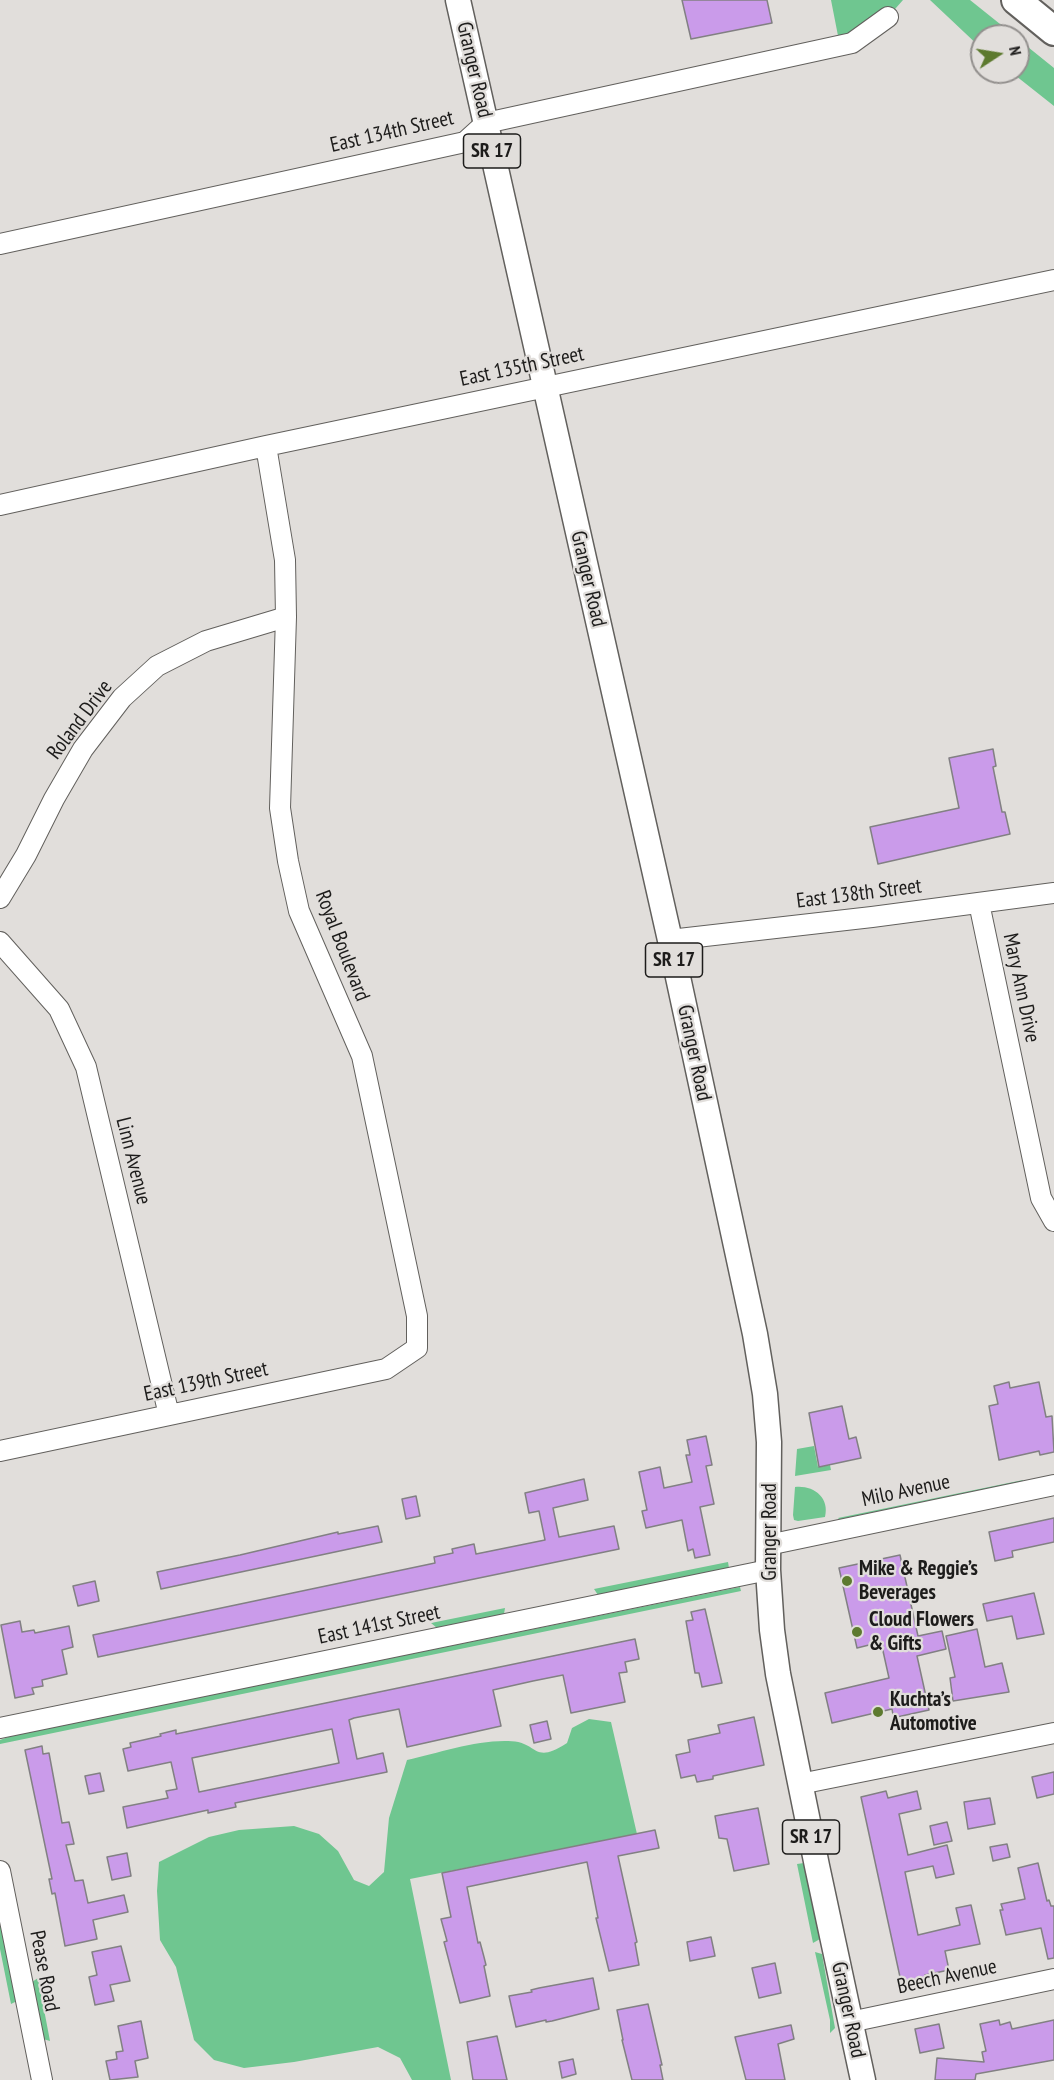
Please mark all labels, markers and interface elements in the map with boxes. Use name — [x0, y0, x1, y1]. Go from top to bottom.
street label: Granger Road — [451, 20, 497, 120]
north arrow — [970, 24, 1030, 84]
text: N — [1005, 44, 1026, 57]
street label: East 134th Street — [328, 106, 456, 158]
road number: SR 17 — [464, 134, 520, 168]
street label: East 135th Street — [458, 342, 586, 392]
street label: Granger Road — [565, 529, 611, 629]
street label: Roland Drive — [42, 675, 118, 765]
street label: East 138th Street — [795, 874, 923, 914]
street label: Royal Boulevard — [309, 887, 375, 1005]
street label: Mary Ann Drive — [997, 931, 1045, 1045]
road number: SR 17 — [646, 943, 702, 977]
street label: Granger Road — [672, 1003, 716, 1103]
street label: Linn Avenue — [110, 1115, 156, 1207]
street label: East 139th Street — [142, 1357, 270, 1407]
street label: Milo Avenue — [860, 1469, 952, 1513]
street label: Granger Road — [757, 1483, 783, 1581]
place label: Mike & Reggie’s Beverages — [859, 1556, 978, 1606]
marker: Mike & Reggie’s Beverages — [840, 1574, 854, 1588]
street label: East 141st Street — [316, 1600, 442, 1650]
place label: Cloud Flowers & Gifts — [869, 1607, 974, 1657]
marker: Cloud Flowers & Gifts — [850, 1625, 864, 1639]
place label: Kuchta’s Automotive — [890, 1687, 977, 1737]
marker: Kuchta’s Automotive — [871, 1705, 885, 1719]
road number: SR 17 — [782, 1820, 840, 1854]
street label: Pease Road — [24, 1928, 64, 2014]
street label: Beech Avenue — [895, 1954, 999, 2000]
street label: Granger Road — [826, 1960, 870, 2060]

